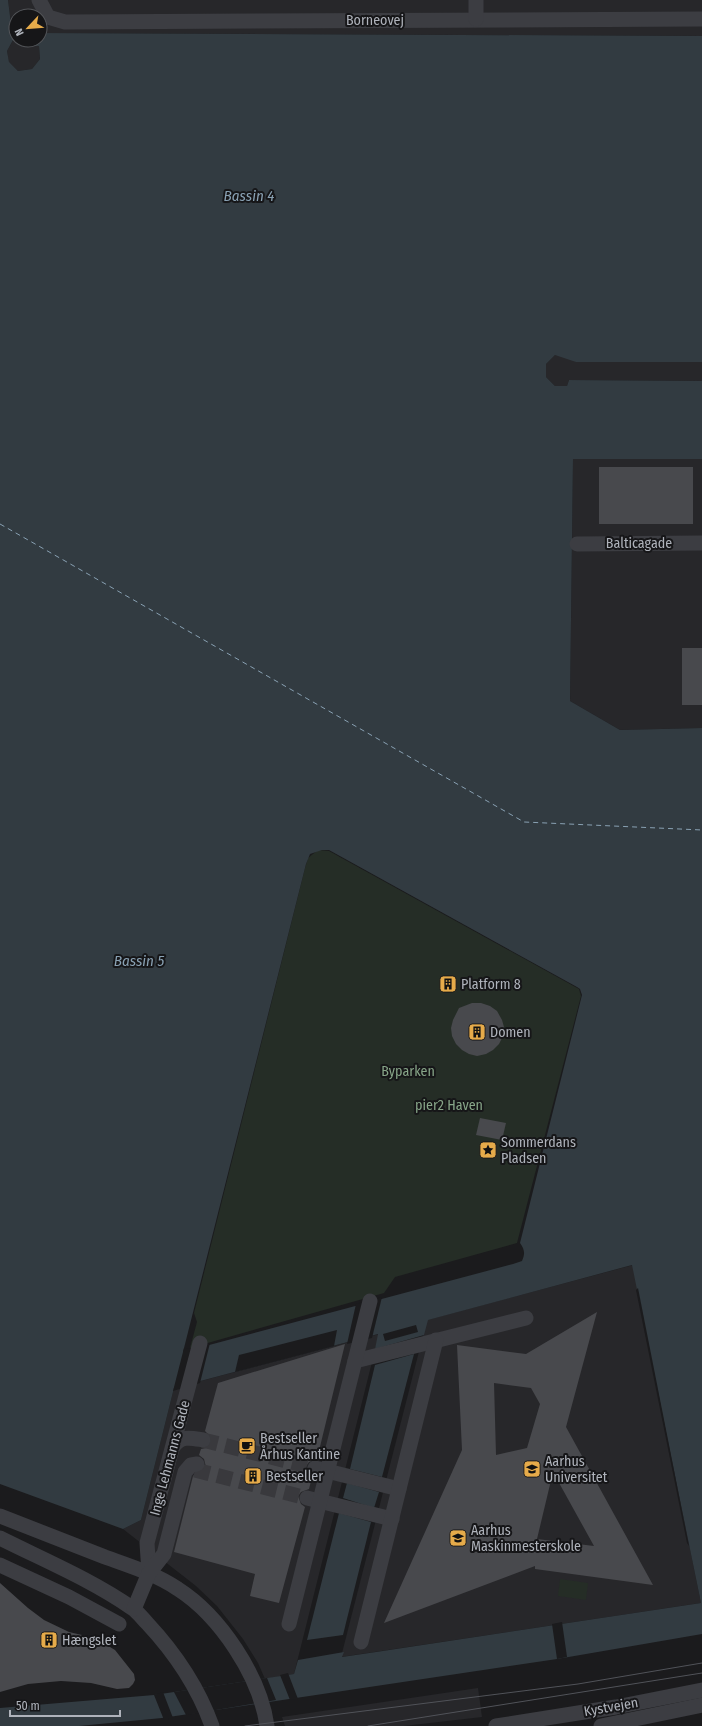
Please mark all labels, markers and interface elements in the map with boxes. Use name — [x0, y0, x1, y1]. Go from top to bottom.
north arrow — [8, 8, 48, 48]
street label: Borneovej — [346, 12, 404, 29]
text: N — [12, 26, 27, 38]
water label: Bassin 4 — [224, 187, 274, 205]
street label: Balticagade — [606, 535, 672, 552]
water label: Bassin 5 — [114, 952, 164, 970]
building icon: Platform 8 — [438, 974, 458, 994]
place label: Platform 8 — [461, 976, 521, 993]
building icon: Domen — [467, 1022, 487, 1042]
place label: Domen — [490, 1024, 531, 1041]
park label: Byparken — [381, 1063, 435, 1080]
park label: pier2 Haven — [415, 1097, 483, 1114]
place label: Sommerdans Pladsen — [501, 1134, 576, 1167]
place icon: Sommerdans Pladsen — [478, 1140, 498, 1160]
street label: Inge Lehmanns Gade — [146, 1398, 194, 1518]
place label: Bestseller Århus Kantine — [260, 1430, 340, 1463]
cafe icon: Bestseller Århus Kantine — [237, 1436, 257, 1456]
place label: Aarhus Universitet — [545, 1453, 608, 1486]
school or university icon: Aarhus Universitet — [522, 1459, 542, 1479]
building icon: Bestseller — [243, 1466, 263, 1486]
place label: Bestseller — [266, 1468, 323, 1485]
place label: Aarhus Maskinmesterskole — [471, 1522, 581, 1555]
school or university icon: Aarhus Maskinmesterskole — [448, 1528, 468, 1548]
building icon: Hængslet — [39, 1630, 59, 1650]
place label: Hængslet — [62, 1632, 117, 1649]
scale bar — [10, 1692, 120, 1718]
street label: Kystvejen — [583, 1694, 639, 1720]
text: 50 m — [16, 1699, 40, 1713]

